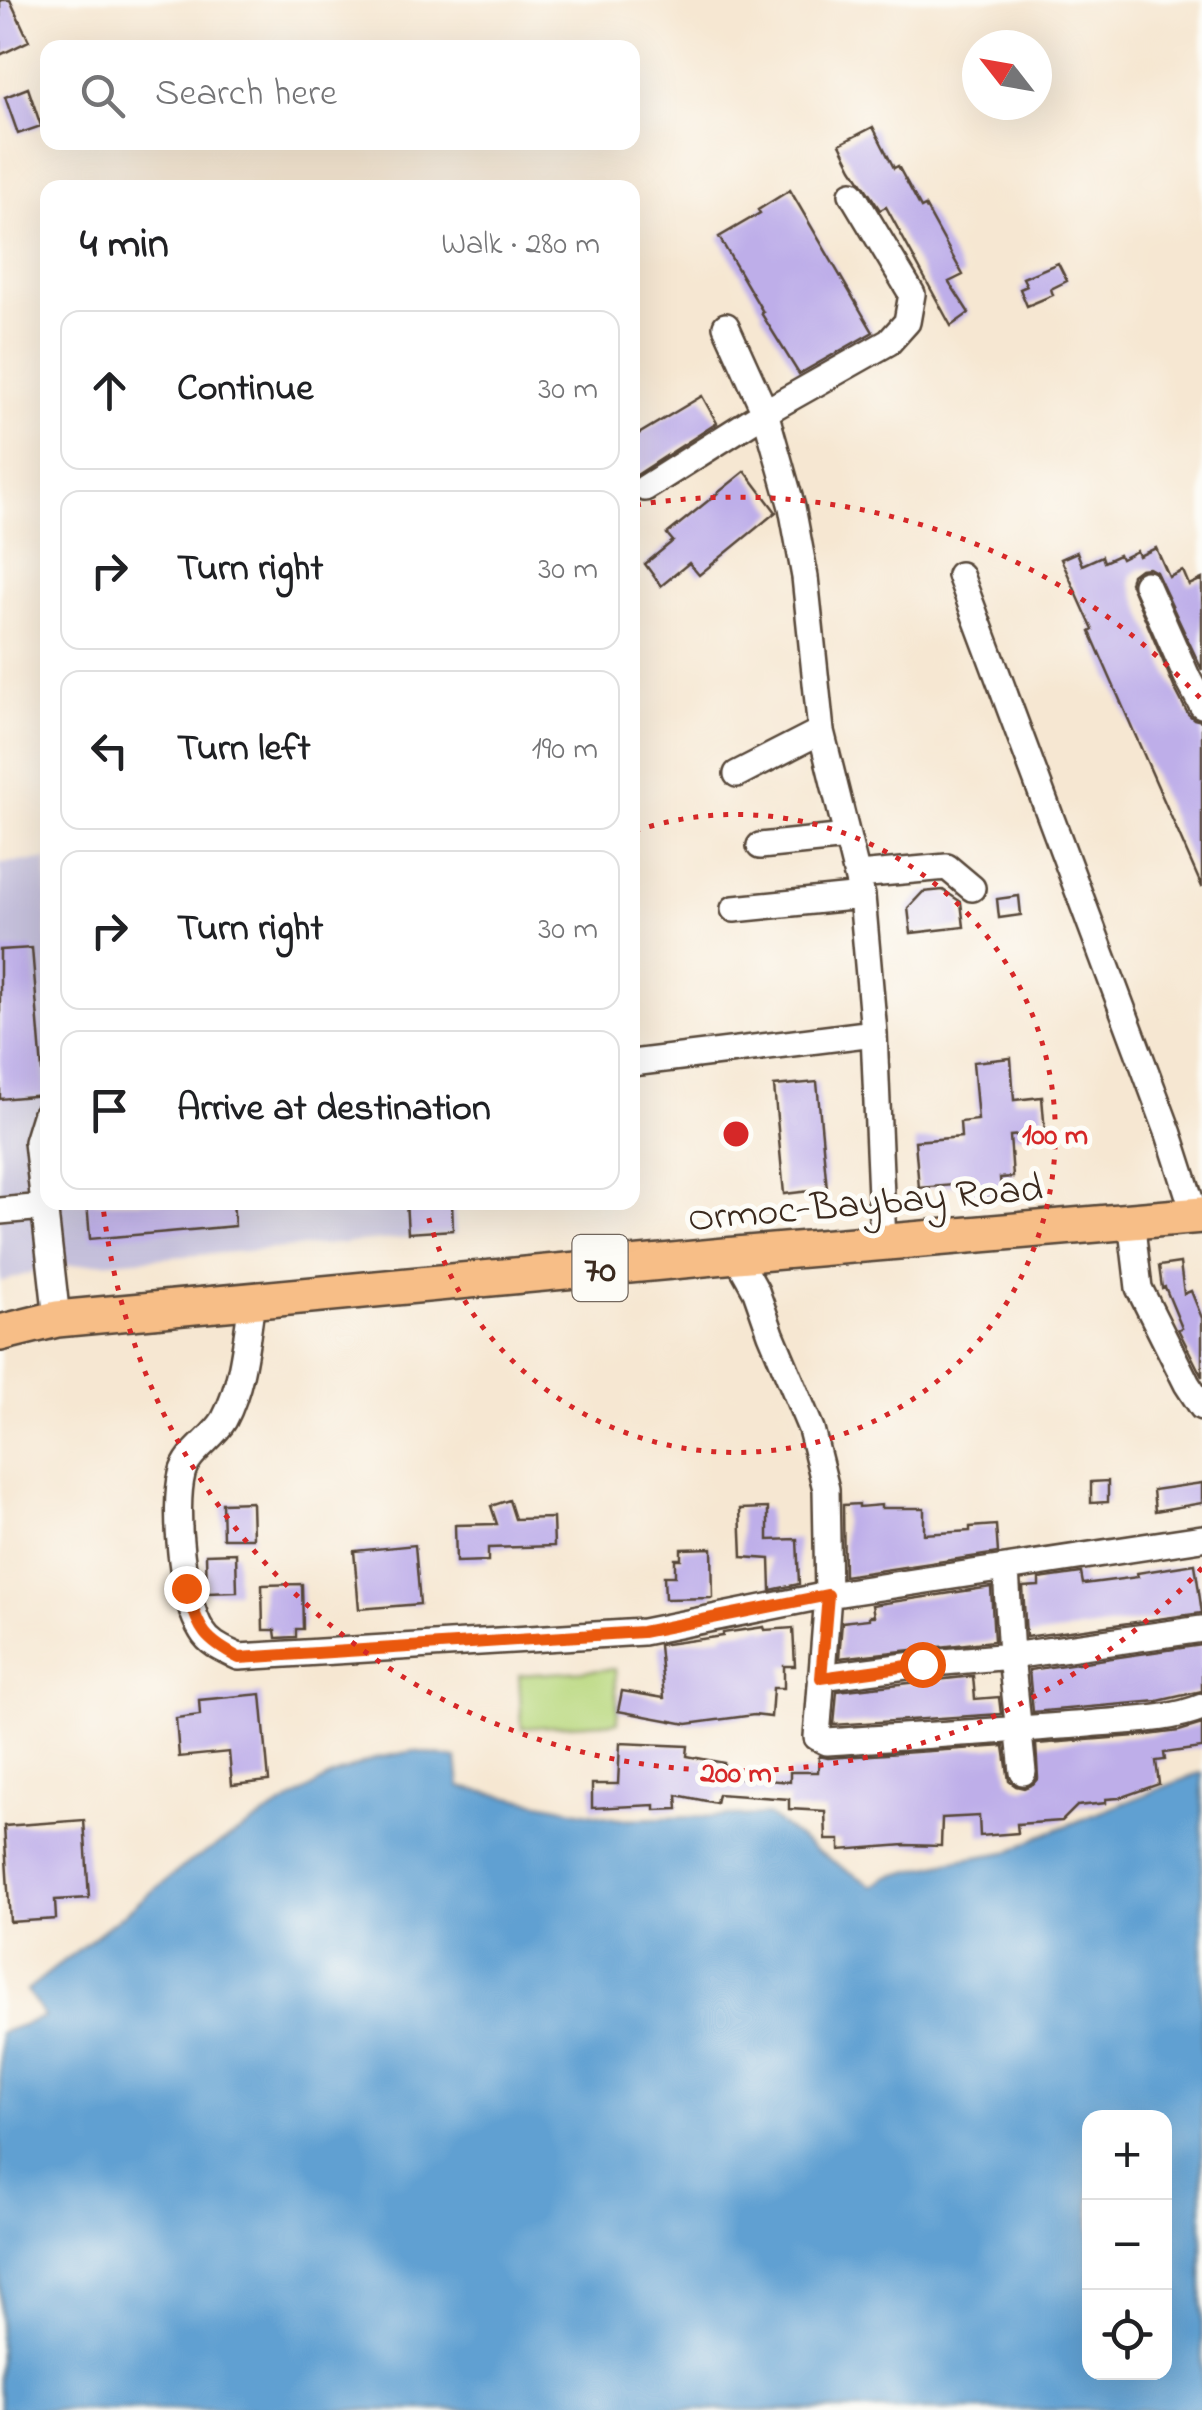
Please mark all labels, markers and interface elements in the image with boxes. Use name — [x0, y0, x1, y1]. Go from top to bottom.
north arrow — [962, 30, 1052, 120]
search box — [40, 40, 640, 150]
text: Search here — [155, 67, 337, 123]
icon: search — [75, 68, 130, 123]
text: 4 min — [80, 215, 169, 276]
text: Walk · 280 m — [441, 222, 600, 269]
text: Continue — [177, 362, 313, 418]
icon: ahead — [82, 363, 137, 418]
text: 30 m — [538, 367, 598, 414]
text: Turn right — [177, 542, 323, 598]
icon: right — [82, 543, 137, 598]
text: 30 m — [538, 547, 598, 594]
text: Turn left — [177, 722, 310, 778]
icon: left — [82, 723, 137, 778]
text: 190 m — [532, 727, 598, 774]
text: Turn right — [177, 902, 323, 958]
icon: right — [82, 903, 137, 958]
text: 30 m — [538, 907, 598, 954]
text: Arrive at destination — [177, 1082, 491, 1138]
icon: arrive — [82, 1083, 137, 1138]
text: 100 m — [1022, 1115, 1088, 1159]
centre of rings — [718, 1116, 754, 1152]
street label: Ormoc-Baybay Road — [685, 1161, 1045, 1250]
road number: 70 — [572, 1235, 628, 1301]
route end — [164, 1566, 210, 1612]
route start — [900, 1642, 946, 1688]
text: 200 m — [699, 1753, 772, 1797]
map controls — [1082, 2110, 1172, 2380]
button: + — [1082, 2110, 1172, 2200]
button: − — [1082, 2200, 1172, 2290]
button: locate — [1082, 2290, 1172, 2380]

